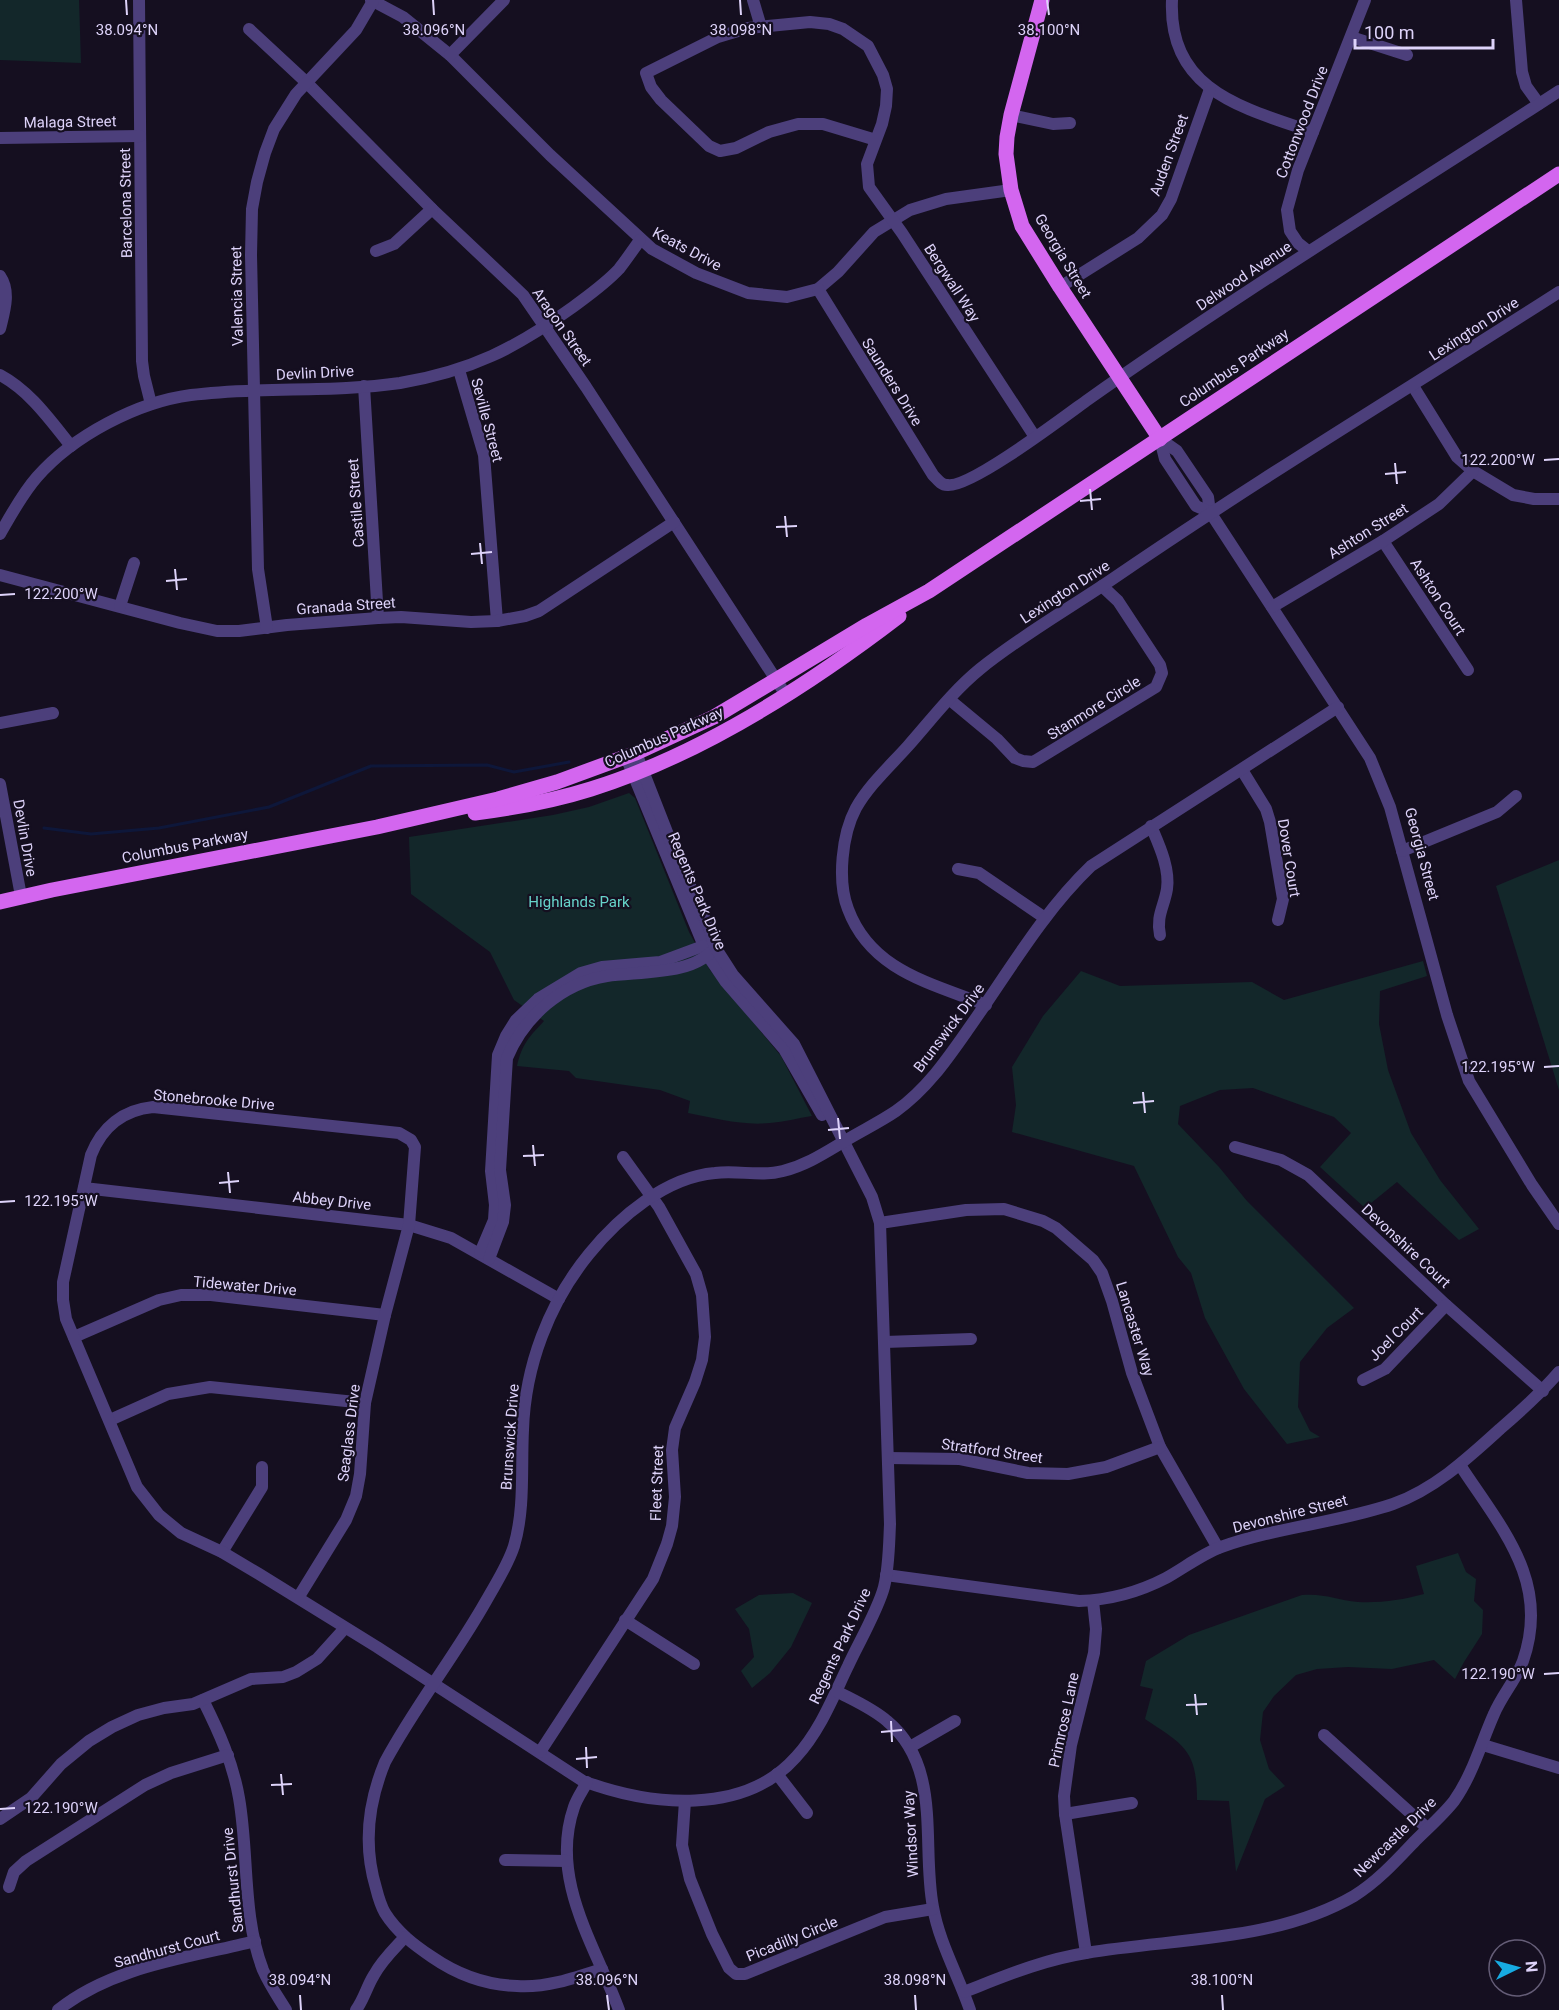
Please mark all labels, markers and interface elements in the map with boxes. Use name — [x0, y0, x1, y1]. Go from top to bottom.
scale bar — [1355, 12, 1493, 50]
text: 38.094°N — [96, 21, 158, 39]
text: 38.096°N — [403, 21, 465, 39]
text: 38.098°N — [710, 21, 772, 39]
text: 38.100°N — [1018, 21, 1080, 39]
text: 100 m — [1364, 22, 1415, 43]
street label: Cottonwood Drive — [1272, 63, 1332, 181]
street label: Auden Street — [1146, 111, 1192, 198]
street label: Malaga Street — [23, 112, 117, 132]
street label: Barcelona Street — [116, 148, 136, 258]
street label: Georgia Street — [1031, 211, 1095, 302]
street label: Keats Drive — [649, 223, 725, 275]
street label: Delwood Avenue — [1193, 237, 1295, 315]
street label: Bergwall Way — [920, 241, 984, 325]
street label: Valencia Street — [227, 246, 247, 346]
street label: Aragon Street — [528, 284, 596, 370]
street label: Lexington Drive — [1426, 293, 1522, 365]
street label: Columbus Parkway — [1176, 325, 1292, 411]
street label: Saunders Drive — [858, 335, 926, 429]
street label: Devlin Drive — [276, 362, 354, 384]
street label: Seville Street — [467, 376, 507, 464]
text: 122.200°W — [1461, 451, 1535, 469]
street label: Castile Street — [344, 458, 368, 548]
street label: Ashton Street — [1325, 499, 1411, 563]
street label: Ashton Court — [1406, 555, 1470, 639]
street label: Lexington Drive — [1017, 556, 1113, 628]
text: 122.200°W — [24, 585, 98, 603]
street label: Granada Street — [296, 594, 396, 618]
street label: Stanmore Circle — [1044, 672, 1144, 744]
street label: Columbus Parkway — [602, 703, 726, 771]
street label: Devlin Drive — [9, 798, 41, 878]
street label: Georgia Street — [1401, 806, 1443, 902]
street label: Dover Court — [1274, 817, 1304, 899]
street label: Columbus Parkway — [120, 825, 250, 867]
street label: Regents Park Drive — [664, 830, 730, 952]
park label: Highlands Park — [528, 893, 630, 911]
street label: Brunswick Drive — [910, 980, 988, 1076]
text: 122.195°W — [1461, 1058, 1535, 1076]
street label: Stonebrooke Drive — [153, 1086, 275, 1114]
street label: Abbey Drive — [292, 1188, 372, 1214]
text: 122.195°W — [24, 1192, 98, 1210]
street label: Devonshire Court — [1358, 1200, 1454, 1292]
street label: Tidewater Drive — [193, 1273, 298, 1299]
street label: Lancaster Way — [1112, 1279, 1158, 1379]
street label: Joel Court — [1365, 1303, 1427, 1365]
street label: Seaglass Drive — [334, 1383, 364, 1483]
street label: Brunswick Drive — [497, 1383, 523, 1491]
street label: Stratford Street — [940, 1435, 1044, 1467]
street label: Fleet Street — [647, 1445, 667, 1521]
street label: Devonshire Street — [1231, 1491, 1349, 1537]
street label: Regents Park Drive — [805, 1585, 875, 1707]
text: 122.190°W — [1461, 1665, 1535, 1683]
street label: Primrose Lane — [1045, 1671, 1083, 1769]
street label: Windsor Way — [900, 1790, 922, 1878]
street label: Newcastle Drive — [1350, 1793, 1440, 1881]
text: 122.190°W — [24, 1799, 98, 1817]
street label: Sandhurst Drive — [219, 1827, 247, 1933]
street label: Picadilly Circle — [744, 1912, 840, 1966]
street label: Sandhurst Court — [112, 1926, 222, 1972]
north arrow — [1487, 1938, 1547, 1998]
text: N — [1521, 1960, 1541, 1973]
text: 38.094°N — [269, 1971, 331, 1989]
text: 38.096°N — [576, 1971, 638, 1989]
text: 38.098°N — [884, 1971, 946, 1989]
text: 38.100°N — [1191, 1971, 1253, 1989]

